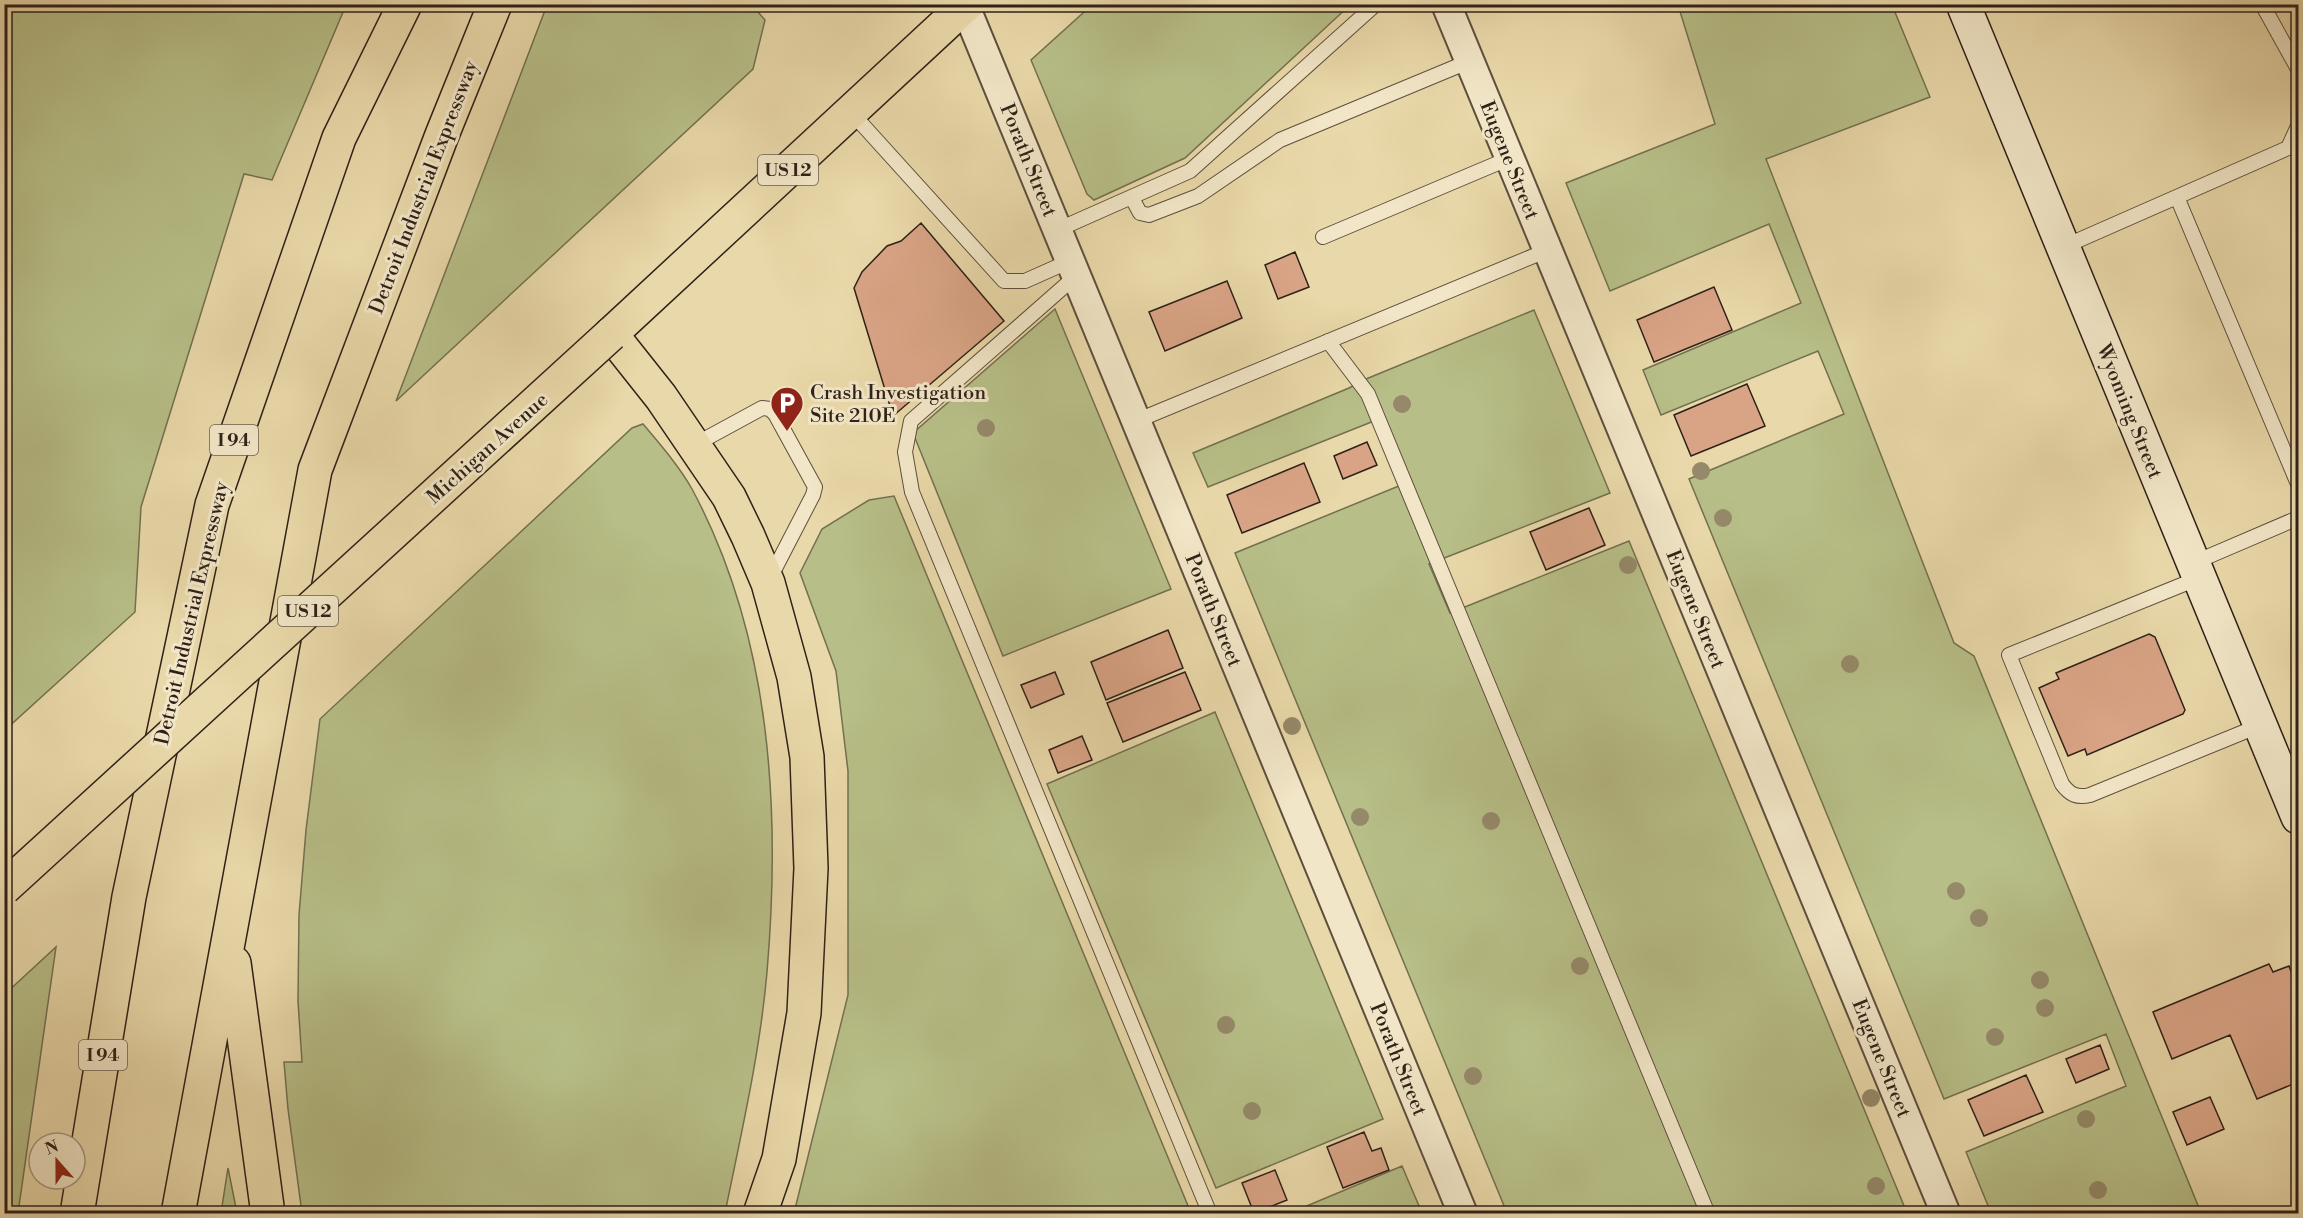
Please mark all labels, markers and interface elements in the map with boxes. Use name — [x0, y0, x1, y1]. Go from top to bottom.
street label: Detroit Industrial Expressway — [364, 57, 484, 318]
street label: Eugene Street — [1473, 98, 1544, 224]
street label: Porath Street — [994, 100, 1062, 221]
road number: US 12 — [758, 155, 818, 185]
street label: Wyoming Street — [2090, 340, 2167, 483]
place label: Crash Investigation Site 210E — [810, 381, 986, 429]
parking icon: Crash Investigation Site 210E — [769, 385, 805, 432]
street label: Michigan Avenue — [422, 388, 554, 510]
road number: I 94 — [210, 425, 258, 455]
street label: Detroit Industrial Expressway — [150, 479, 235, 747]
street label: Eugene Street — [1659, 547, 1730, 673]
street label: Porath Street — [1179, 550, 1247, 671]
road number: US 12 — [278, 596, 338, 626]
street label: Eugene Street — [1845, 996, 1916, 1122]
street label: Porath Street — [1364, 999, 1432, 1120]
road number: I 94 — [79, 1040, 127, 1070]
north arrow — [27, 1131, 87, 1191]
text: N — [42, 1136, 62, 1160]

